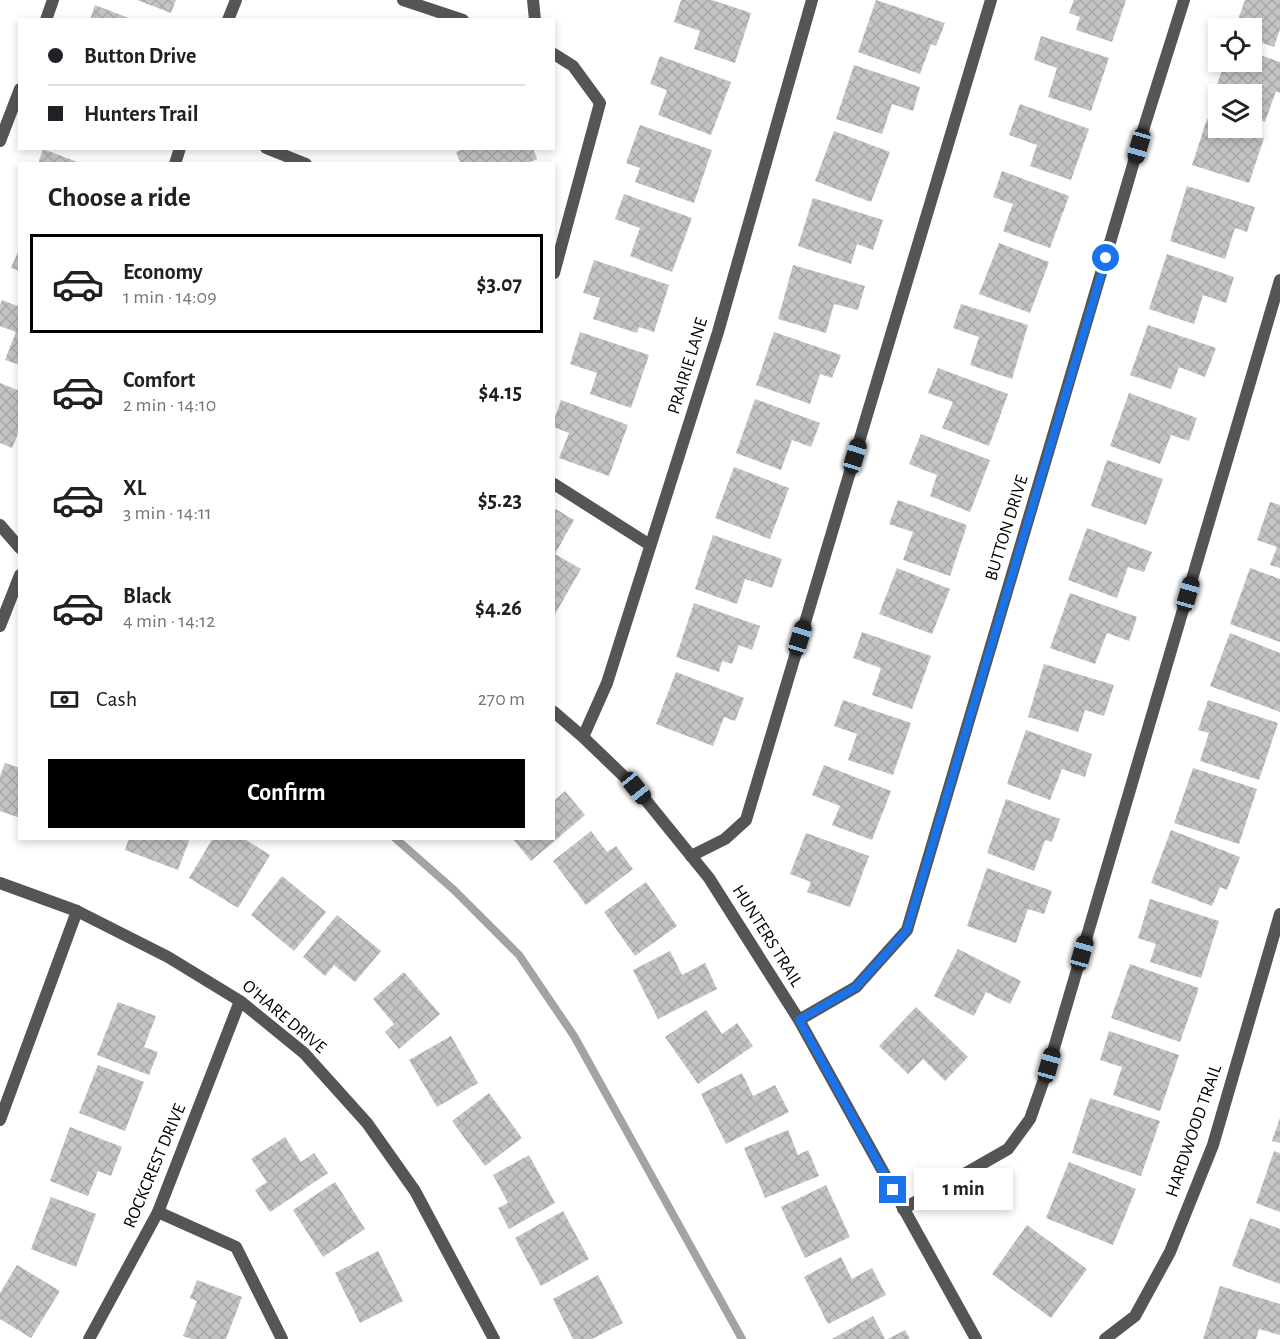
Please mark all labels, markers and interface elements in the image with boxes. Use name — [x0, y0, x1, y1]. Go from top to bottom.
map controls — [1208, 18, 1262, 138]
button: locate — [1208, 18, 1262, 72]
text: Button Drive — [84, 45, 196, 67]
button: layers — [1208, 84, 1262, 138]
text: Hunters Trail — [84, 103, 199, 125]
car — [1125, 126, 1153, 166]
text: Choose a ride — [48, 184, 191, 211]
route start — [1092, 244, 1119, 271]
icon: car — [51, 257, 105, 311]
text: Economy — [123, 261, 203, 283]
text: $3.07 — [477, 273, 522, 295]
text: 1 min · 14:09 — [123, 287, 217, 307]
street label: PRAIRIE LANE — [665, 315, 711, 416]
icon: car — [51, 365, 105, 419]
text: Comfort — [123, 369, 195, 391]
text: $4.15 — [479, 381, 522, 403]
text: 2 min · 14:10 — [123, 395, 216, 415]
car — [841, 436, 869, 476]
icon: car — [51, 473, 105, 527]
street label: BUTTON DRIVE — [982, 473, 1032, 583]
text: XL — [123, 477, 146, 499]
text: $5.23 — [478, 489, 522, 511]
text: 3 min · 14:11 — [123, 503, 212, 523]
car — [1174, 574, 1202, 614]
icon: car — [51, 581, 105, 635]
text: Black — [123, 585, 171, 607]
text: $4.26 — [475, 597, 522, 619]
text: 4 min · 14:12 — [123, 611, 215, 631]
car — [786, 618, 814, 658]
icon: cash — [48, 683, 81, 716]
text: Cash — [96, 688, 137, 710]
text: 270 m — [478, 689, 525, 709]
button: Confirm — [48, 759, 525, 828]
car — [618, 768, 654, 808]
street label: HUNTERS TRAIL — [729, 882, 806, 990]
car — [1068, 933, 1096, 973]
street label: O'HARE DRIVE — [239, 977, 330, 1057]
car — [1035, 1045, 1063, 1085]
street label: HARDWOOD TRAIL — [1163, 1062, 1225, 1200]
street label: ROCKCREST DRIVE — [121, 1101, 189, 1231]
callout: 1 min — [914, 1169, 1013, 1211]
route end — [879, 1176, 906, 1203]
text: 1 min — [942, 1179, 985, 1199]

